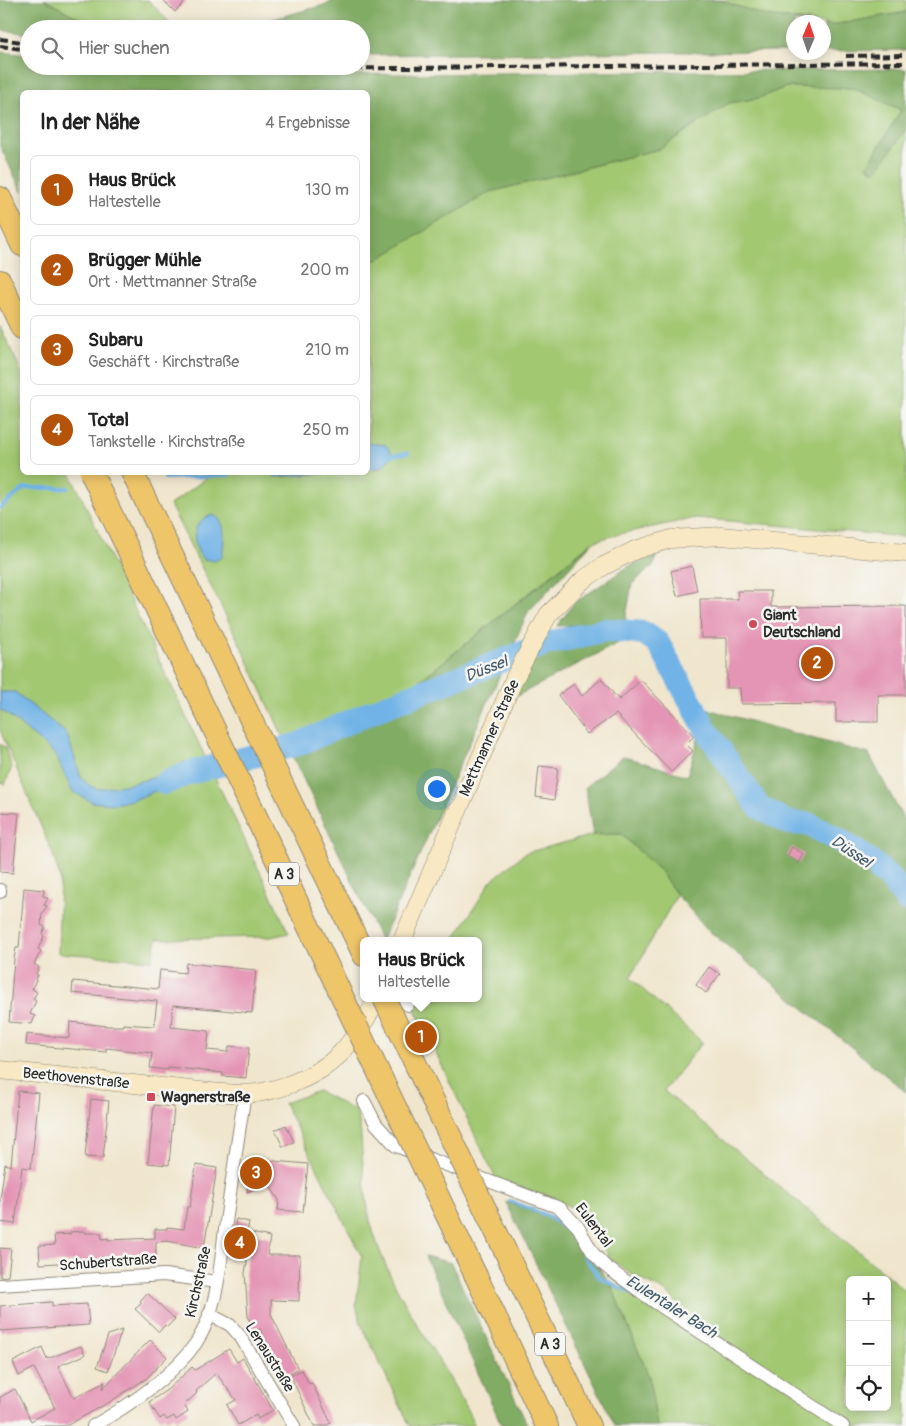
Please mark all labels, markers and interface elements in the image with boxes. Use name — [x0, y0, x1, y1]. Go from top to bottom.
north arrow — [786, 15, 831, 60]
search box — [20, 20, 370, 75]
icon: search — [38, 34, 66, 62]
text: Hier suchen — [78, 36, 170, 60]
text: In der Nähe — [40, 109, 140, 136]
text: 4 Ergebnisse — [265, 113, 350, 133]
text: Haus Brück — [88, 168, 176, 192]
text: 1 — [54, 180, 60, 200]
text: 130 m — [305, 180, 349, 200]
text: Haltestelle — [88, 192, 161, 212]
text: Brügger Mühle — [88, 248, 201, 272]
text: 2 — [53, 260, 61, 280]
text: 200 m — [301, 260, 349, 280]
text: Ort · Mettmanner Straße — [88, 272, 257, 292]
text: Subaru — [88, 328, 143, 352]
text: 3 — [53, 340, 61, 360]
text: 210 m — [305, 340, 349, 360]
text: Geschäft · Kirchstraße — [88, 352, 239, 372]
text: Total — [88, 408, 129, 432]
text: 4 — [52, 420, 62, 440]
text: 250 m — [303, 420, 349, 440]
text: Tankstelle · Kirchstraße — [88, 432, 245, 452]
place label: Giant Deutschland — [763, 606, 841, 642]
marker: Giant Deutschland — [747, 618, 759, 630]
pin: 2 — [801, 644, 833, 682]
water label: Düssel — [462, 651, 513, 687]
street label: Mettmanner Straße — [455, 676, 524, 800]
your location — [424, 776, 450, 802]
water label: Düssel — [827, 831, 877, 874]
road number: A 3 — [269, 862, 299, 886]
popup — [360, 937, 482, 1002]
text: Haus Brück — [377, 948, 465, 972]
text: Haltestelle — [377, 972, 450, 992]
pin: 1 — [405, 1018, 437, 1056]
street label: Beethovenstraße — [22, 1063, 131, 1094]
place label: Wagnerstraße — [161, 1088, 251, 1107]
marker: Wagnerstraße — [145, 1091, 157, 1103]
pin: 3 — [240, 1154, 272, 1192]
street label: Eulental — [571, 1199, 617, 1251]
pin: 4 — [224, 1224, 256, 1262]
street label: Kirchstraße — [181, 1244, 216, 1320]
street label: Schubertstraße — [59, 1250, 158, 1275]
water label: Eulentaler Bach — [622, 1271, 722, 1344]
map controls — [846, 1276, 891, 1411]
button: + — [846, 1276, 891, 1321]
street label: Lenaustraße — [241, 1319, 299, 1396]
button: − — [846, 1321, 891, 1366]
road number: A 3 — [535, 1332, 565, 1356]
button: locate — [846, 1366, 891, 1411]

